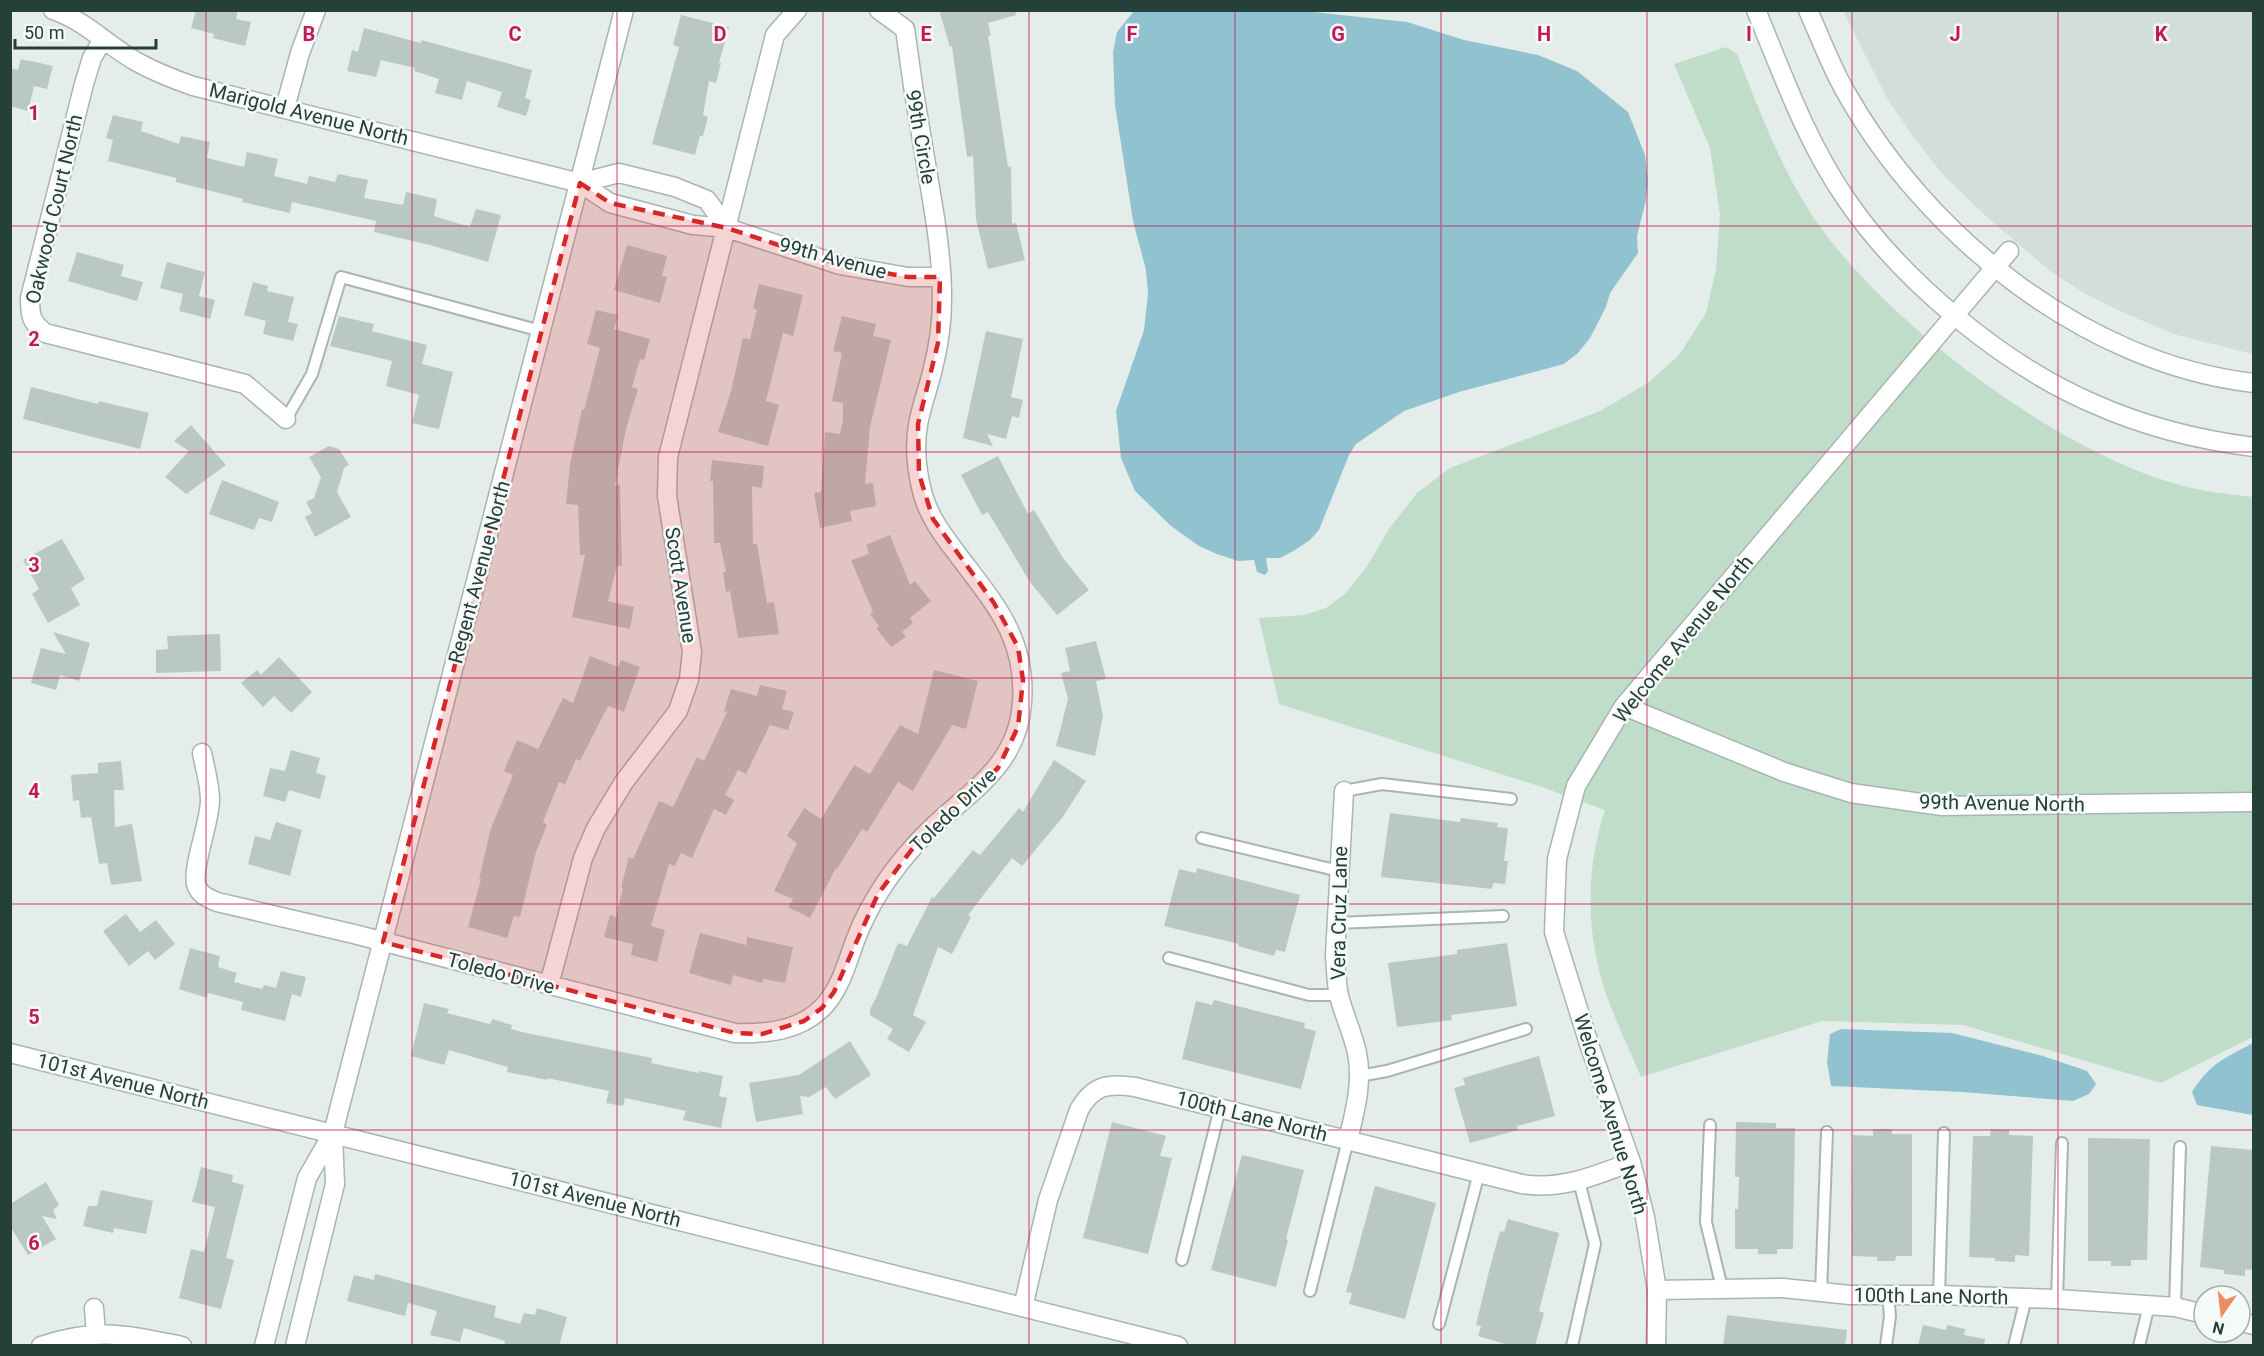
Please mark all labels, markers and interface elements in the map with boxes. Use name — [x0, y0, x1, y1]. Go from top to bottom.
scale bar — [15, 12, 156, 50]
text: 50 m — [24, 22, 64, 43]
text: B — [303, 22, 315, 46]
text: C — [508, 22, 522, 46]
text: D — [714, 22, 727, 46]
text: E — [920, 22, 932, 46]
text: F — [1127, 22, 1138, 46]
text: G — [1331, 22, 1345, 46]
text: H — [1537, 22, 1551, 46]
text: I — [1746, 22, 1752, 46]
text: J — [1949, 22, 1961, 46]
text: K — [2155, 22, 2168, 46]
street label: Marigold Avenue North — [207, 78, 411, 150]
street label: 99th Circle — [901, 88, 941, 186]
text: 1 — [28, 101, 40, 125]
street label: Oakwood Court North — [21, 112, 87, 306]
street label: 99th Avenue — [777, 232, 889, 284]
text: 2 — [28, 327, 40, 351]
street label: Regent Avenue North — [443, 478, 515, 666]
street label: Scott Avenue — [660, 525, 702, 645]
street label: Welcome Avenue North — [1608, 550, 1758, 728]
text: 3 — [28, 553, 40, 577]
street label: Toledo Drive — [905, 763, 1001, 857]
text: 4 — [28, 779, 40, 803]
street label: 99th Avenue North — [1919, 790, 2085, 816]
street label: Vera Cruz Lane — [1326, 846, 1352, 980]
street label: Toledo Drive — [445, 947, 557, 999]
text: 5 — [28, 1005, 40, 1029]
street label: Welcome Avenue North — [1569, 1011, 1653, 1217]
street label: 101st Avenue North — [35, 1048, 211, 1114]
street label: 100th Lane North — [1174, 1086, 1330, 1146]
street label: 101st Avenue North — [507, 1166, 683, 1232]
text: 6 — [28, 1231, 40, 1255]
street label: 100th Lane North — [1853, 1283, 2009, 1309]
north arrow — [2192, 1284, 2252, 1344]
text: N — [2211, 1317, 2226, 1339]

